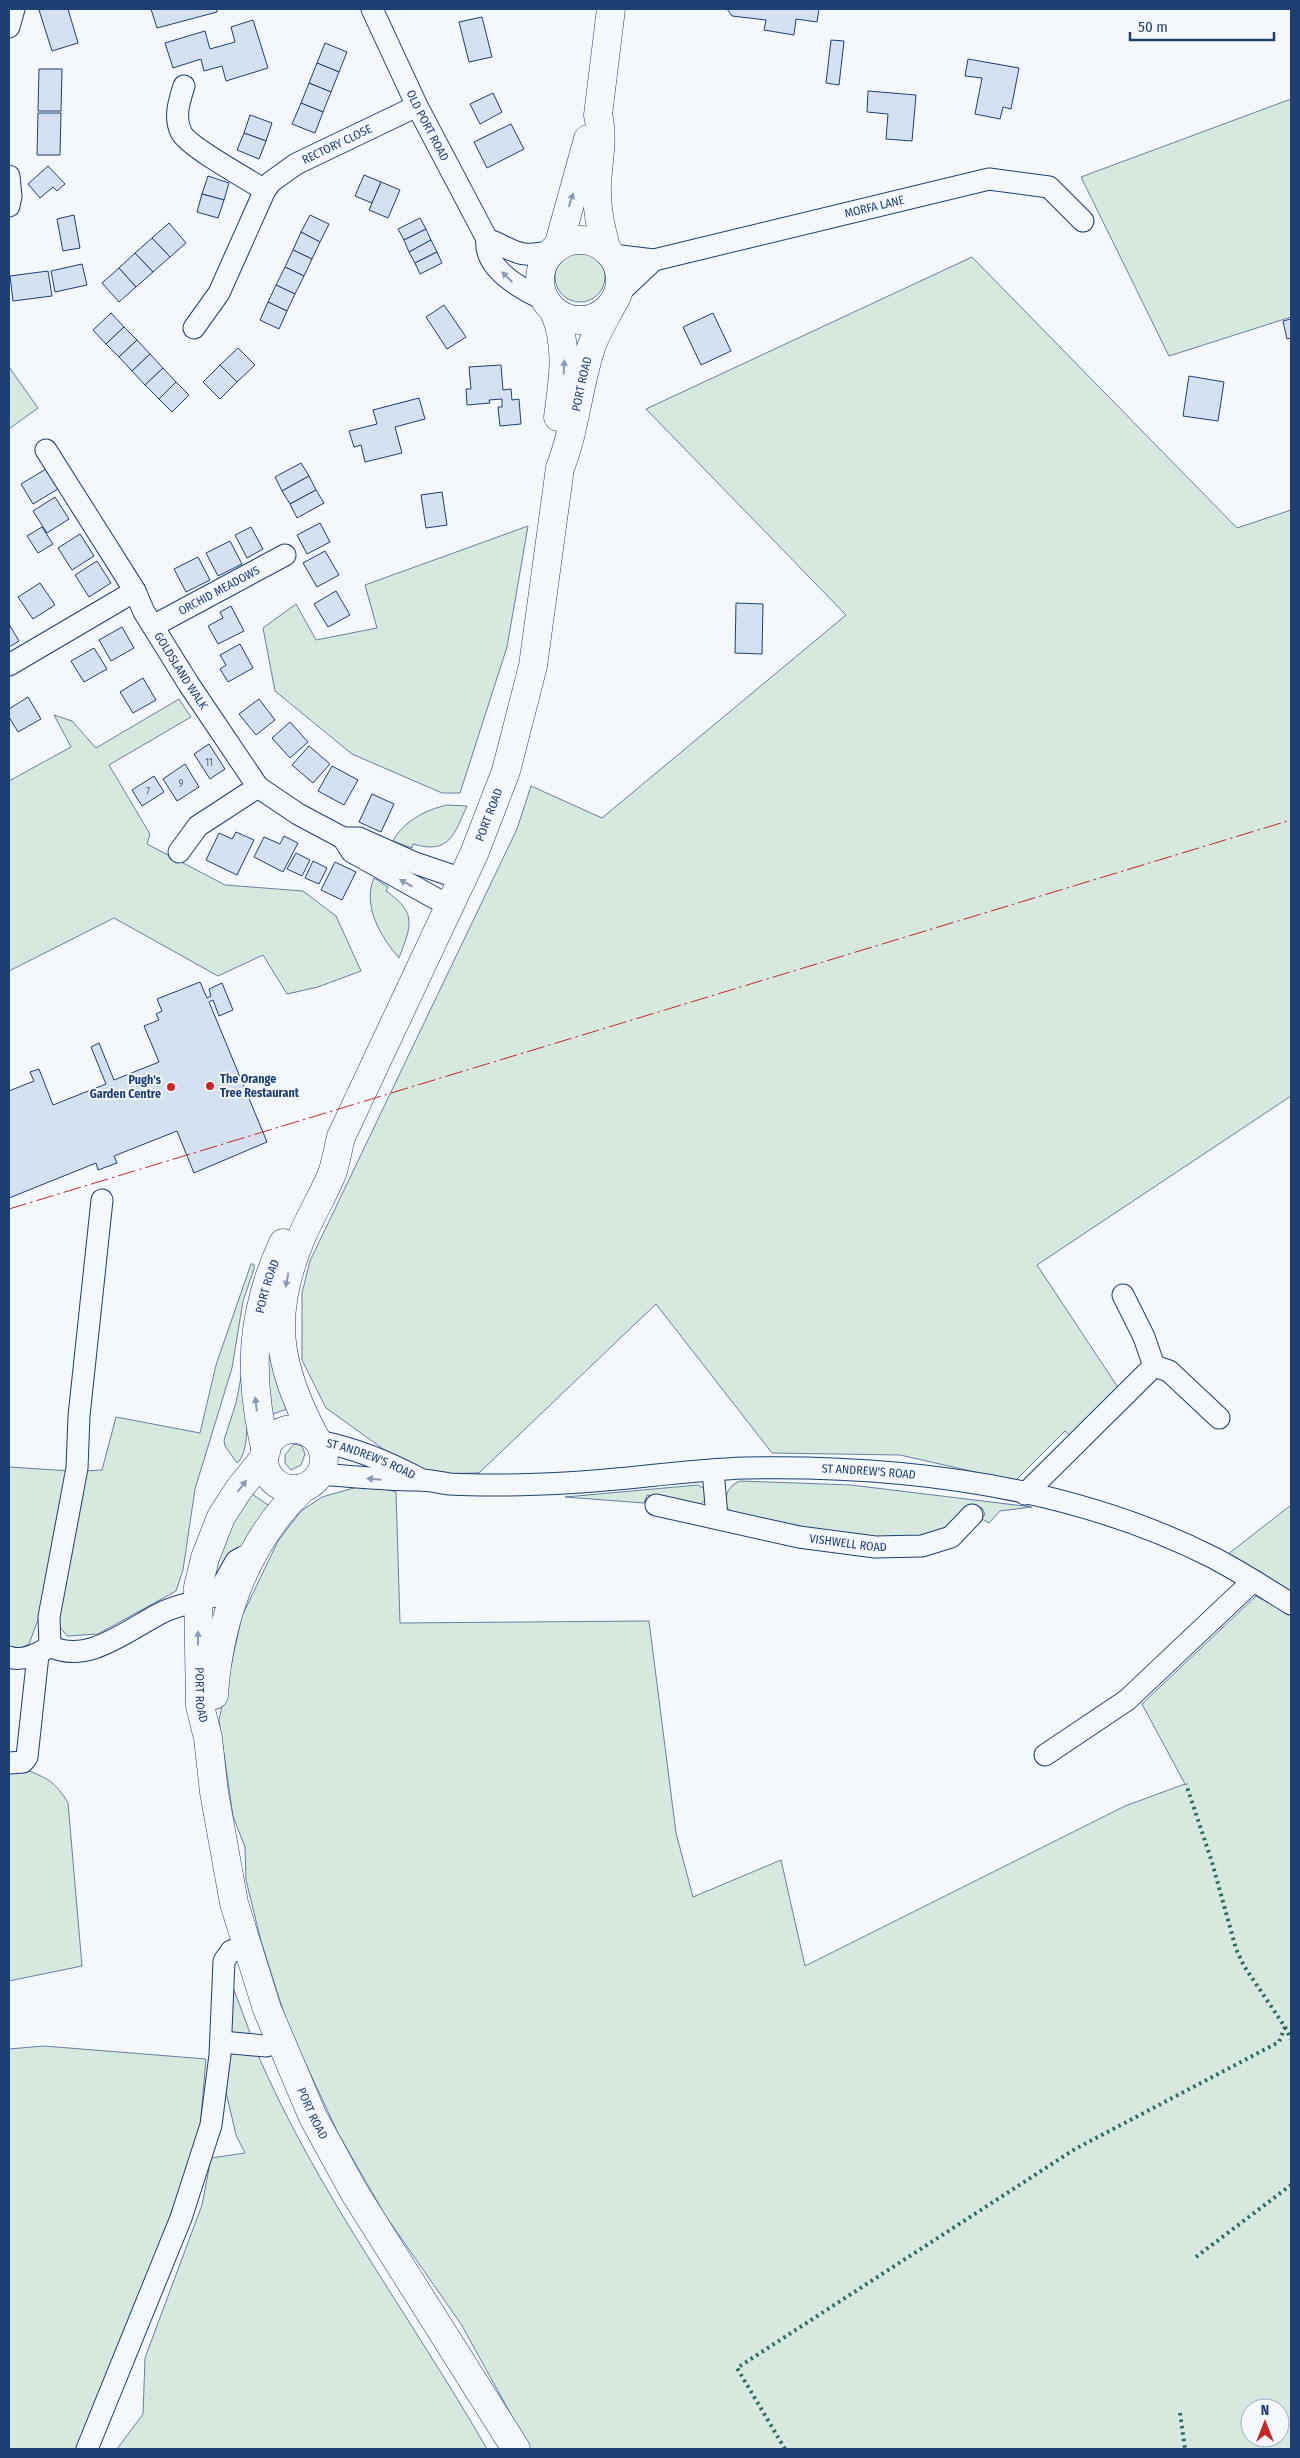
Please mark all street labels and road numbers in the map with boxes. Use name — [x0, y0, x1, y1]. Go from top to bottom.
street label: OLD PORT ROAD — [403, 88, 452, 163]
street label: RECTORY CLOSE — [300, 122, 374, 167]
street label: MORFA LANE — [843, 193, 906, 221]
street label: PORT ROAD — [569, 355, 595, 413]
street label: ORCHID MEADOWS — [176, 563, 262, 618]
street label: GOLDSLAND WALK — [151, 630, 211, 712]
street label: PORT ROAD — [473, 786, 506, 843]
street label: PORT ROAD — [253, 1257, 282, 1315]
street label: ST ANDREW'S ROAD — [325, 1436, 418, 1482]
street label: ST ANDREW'S ROAD — [821, 1462, 916, 1482]
street label: VISHWELL ROAD — [809, 1531, 887, 1554]
street label: PORT ROAD — [192, 1667, 211, 1724]
street label: PORT ROAD — [294, 2085, 331, 2142]

